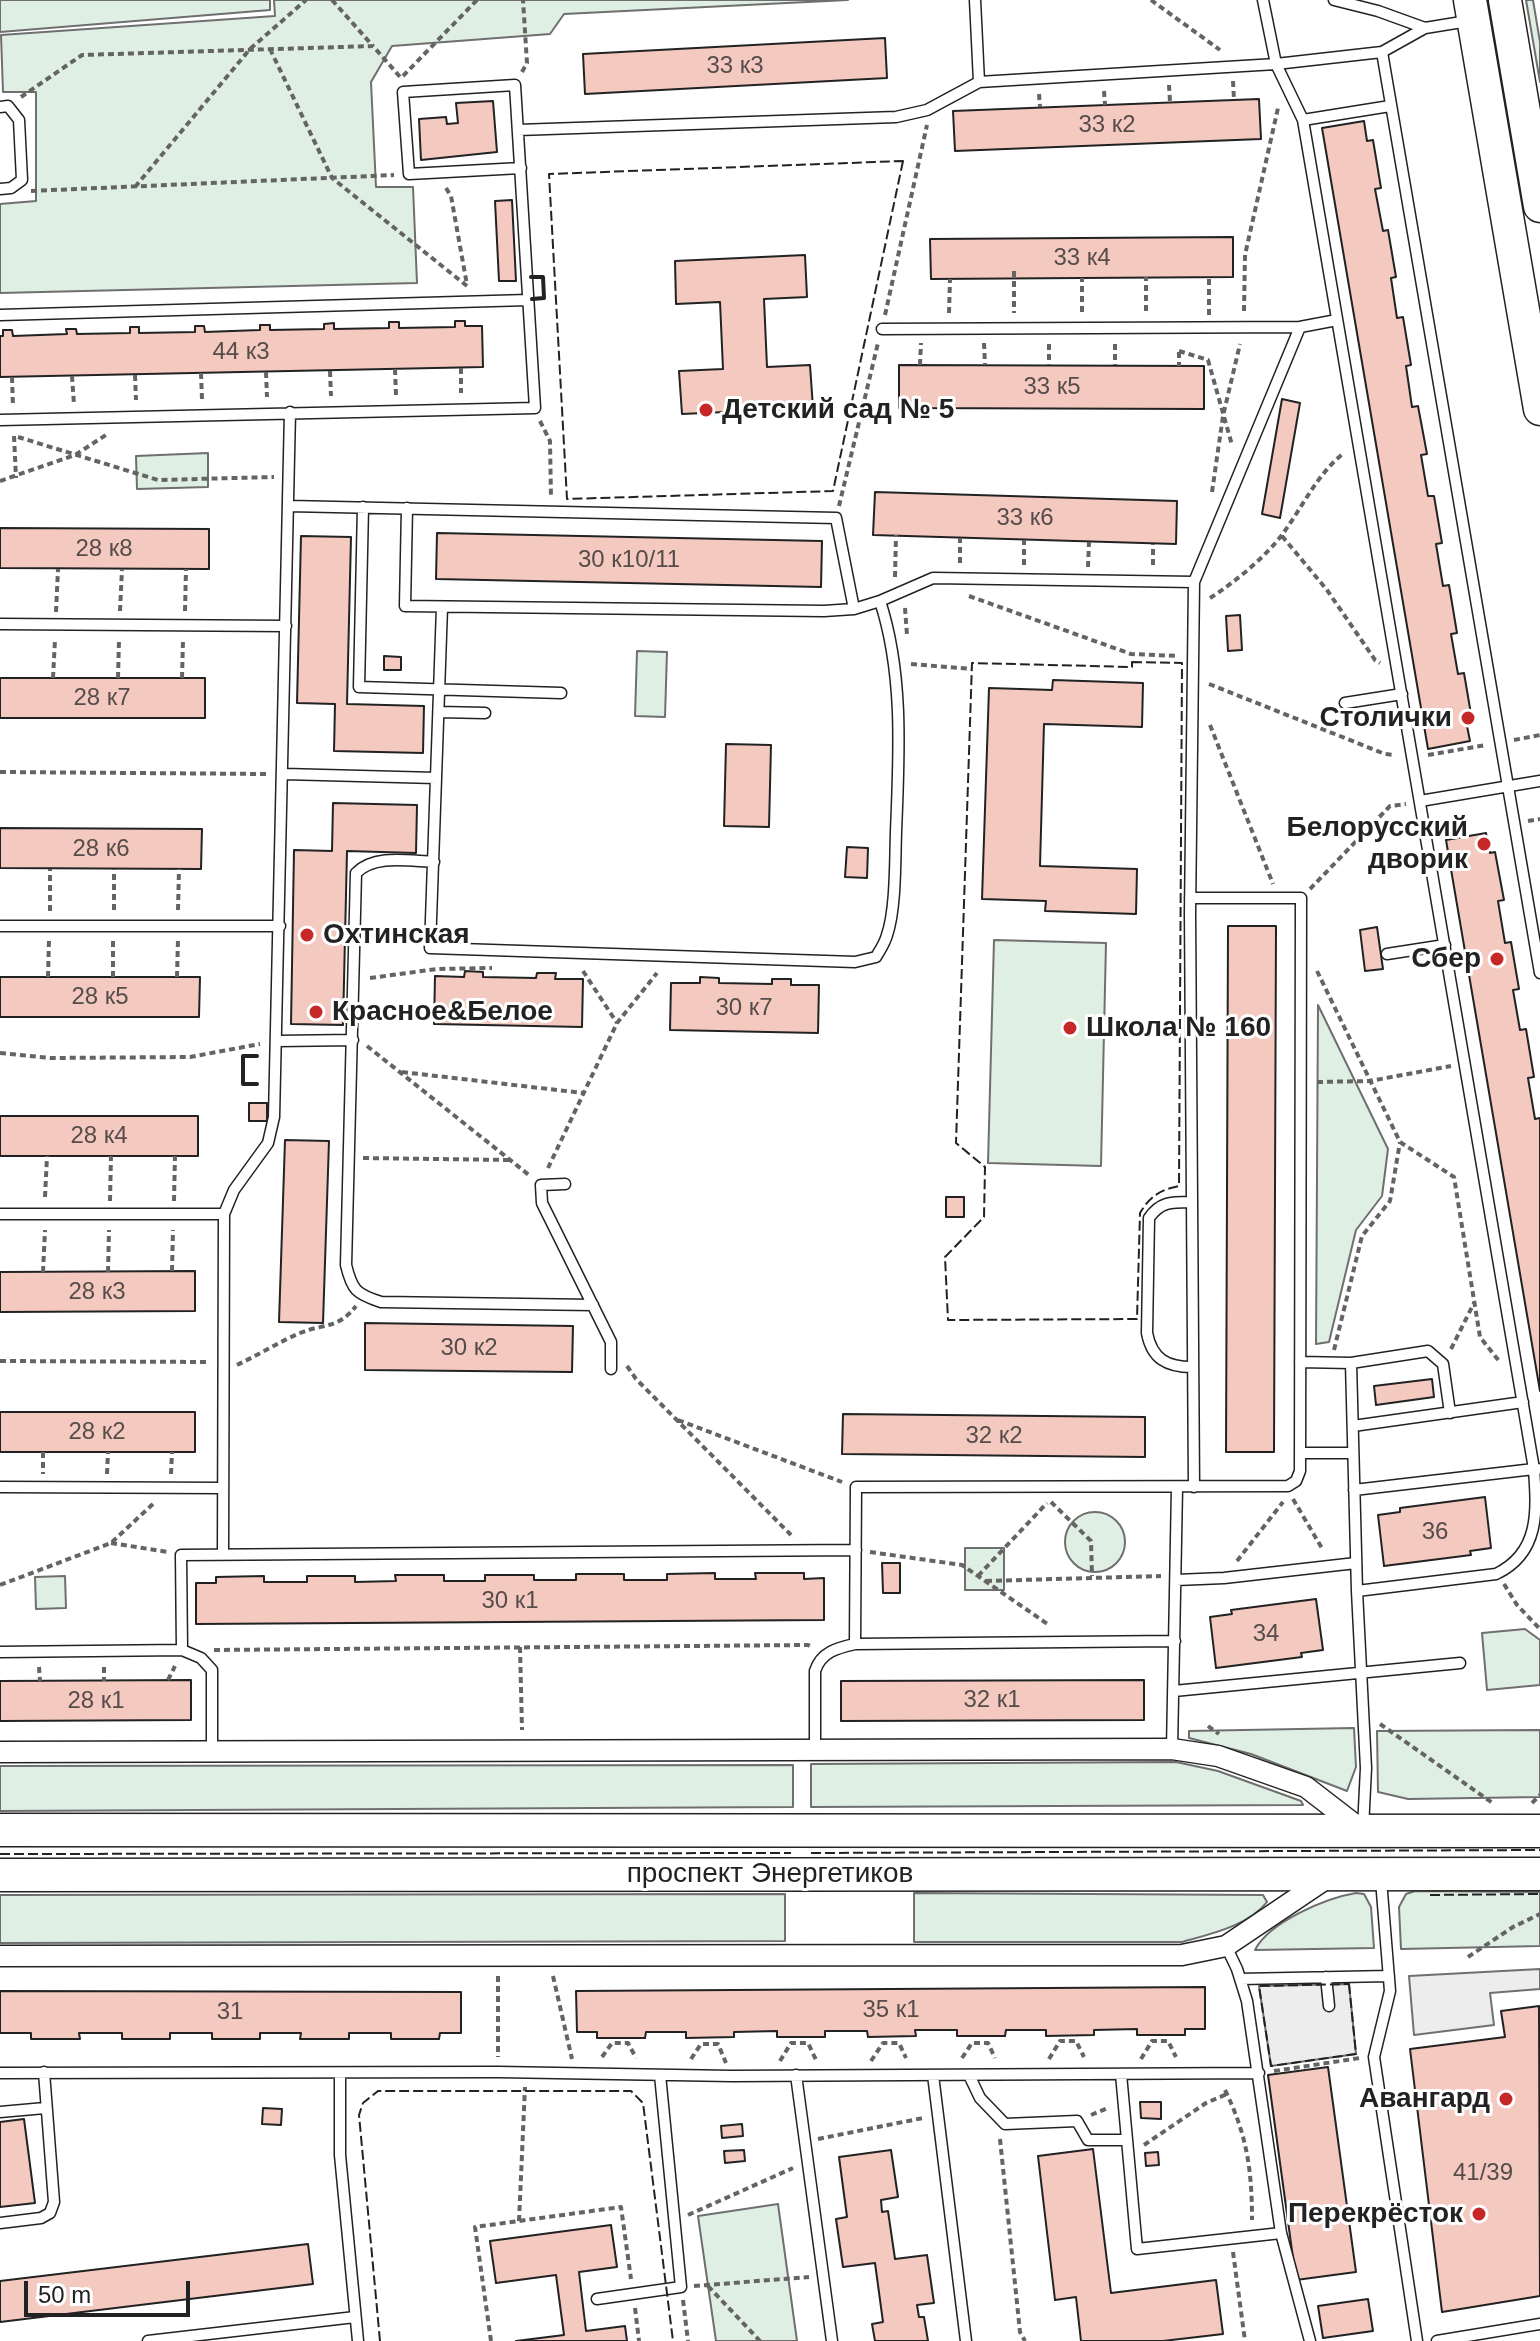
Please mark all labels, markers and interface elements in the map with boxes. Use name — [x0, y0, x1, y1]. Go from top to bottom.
house number: 33 к3 — [706, 52, 764, 80]
house number: 33 к2 — [1078, 111, 1136, 139]
house number: 33 к4 — [1053, 244, 1111, 272]
house number: 44 к3 — [212, 338, 270, 366]
house number: 33 к5 — [1023, 373, 1081, 401]
place label: Детский сад № 5 — [722, 393, 954, 427]
marker: Детский сад № 5 — [697, 401, 715, 419]
house number: 33 к6 — [996, 504, 1054, 532]
house number: 28 к8 — [75, 535, 133, 563]
house number: 30 к10/11 — [578, 546, 680, 574]
house number: 28 к7 — [73, 684, 131, 712]
place label: Столички — [1320, 701, 1452, 735]
marker: Столички — [1459, 709, 1477, 727]
place label: Белорусский дворик — [1287, 811, 1468, 877]
house number: 28 к6 — [72, 835, 130, 863]
marker: Белорусский дворик — [1475, 835, 1493, 853]
place label: Охтинская — [323, 918, 470, 952]
marker: Охтинская — [298, 926, 316, 944]
place label: Сбер — [1411, 942, 1481, 976]
marker: Сбер — [1488, 950, 1506, 968]
house number: 28 к5 — [71, 983, 129, 1011]
house number: 30 к7 — [715, 994, 773, 1022]
place label: Красное&Белое — [332, 995, 553, 1029]
marker: Красное&Белое — [307, 1003, 325, 1021]
place label: Школа № 160 — [1086, 1011, 1271, 1045]
marker: Школа № 160 — [1061, 1019, 1079, 1037]
house number: 28 к4 — [70, 1122, 128, 1150]
house number: 28 к3 — [68, 1278, 126, 1306]
house number: 30 к2 — [440, 1334, 498, 1362]
house number: 28 к2 — [68, 1418, 126, 1446]
house number: 32 к2 — [965, 1422, 1023, 1450]
house number: 36 — [1422, 1518, 1448, 1546]
house number: 30 к1 — [481, 1587, 539, 1615]
house number: 34 — [1253, 1620, 1279, 1648]
house number: 32 к1 — [963, 1686, 1021, 1714]
house number: 28 к1 — [67, 1687, 125, 1715]
street label: проспект Энергетиков — [627, 1857, 913, 1891]
house number: 35 к1 — [862, 1996, 920, 2024]
house number: 31 — [217, 1998, 243, 2026]
place label: Авангард — [1359, 2082, 1490, 2116]
marker: Авангард — [1497, 2090, 1515, 2108]
house number: 41/39 — [1453, 2159, 1513, 2187]
place label: Перекрёсток — [1288, 2197, 1463, 2231]
marker: Перекрёсток — [1470, 2205, 1488, 2223]
scale bar — [28, 2265, 194, 2315]
text: 50 m — [38, 2281, 91, 2308]

